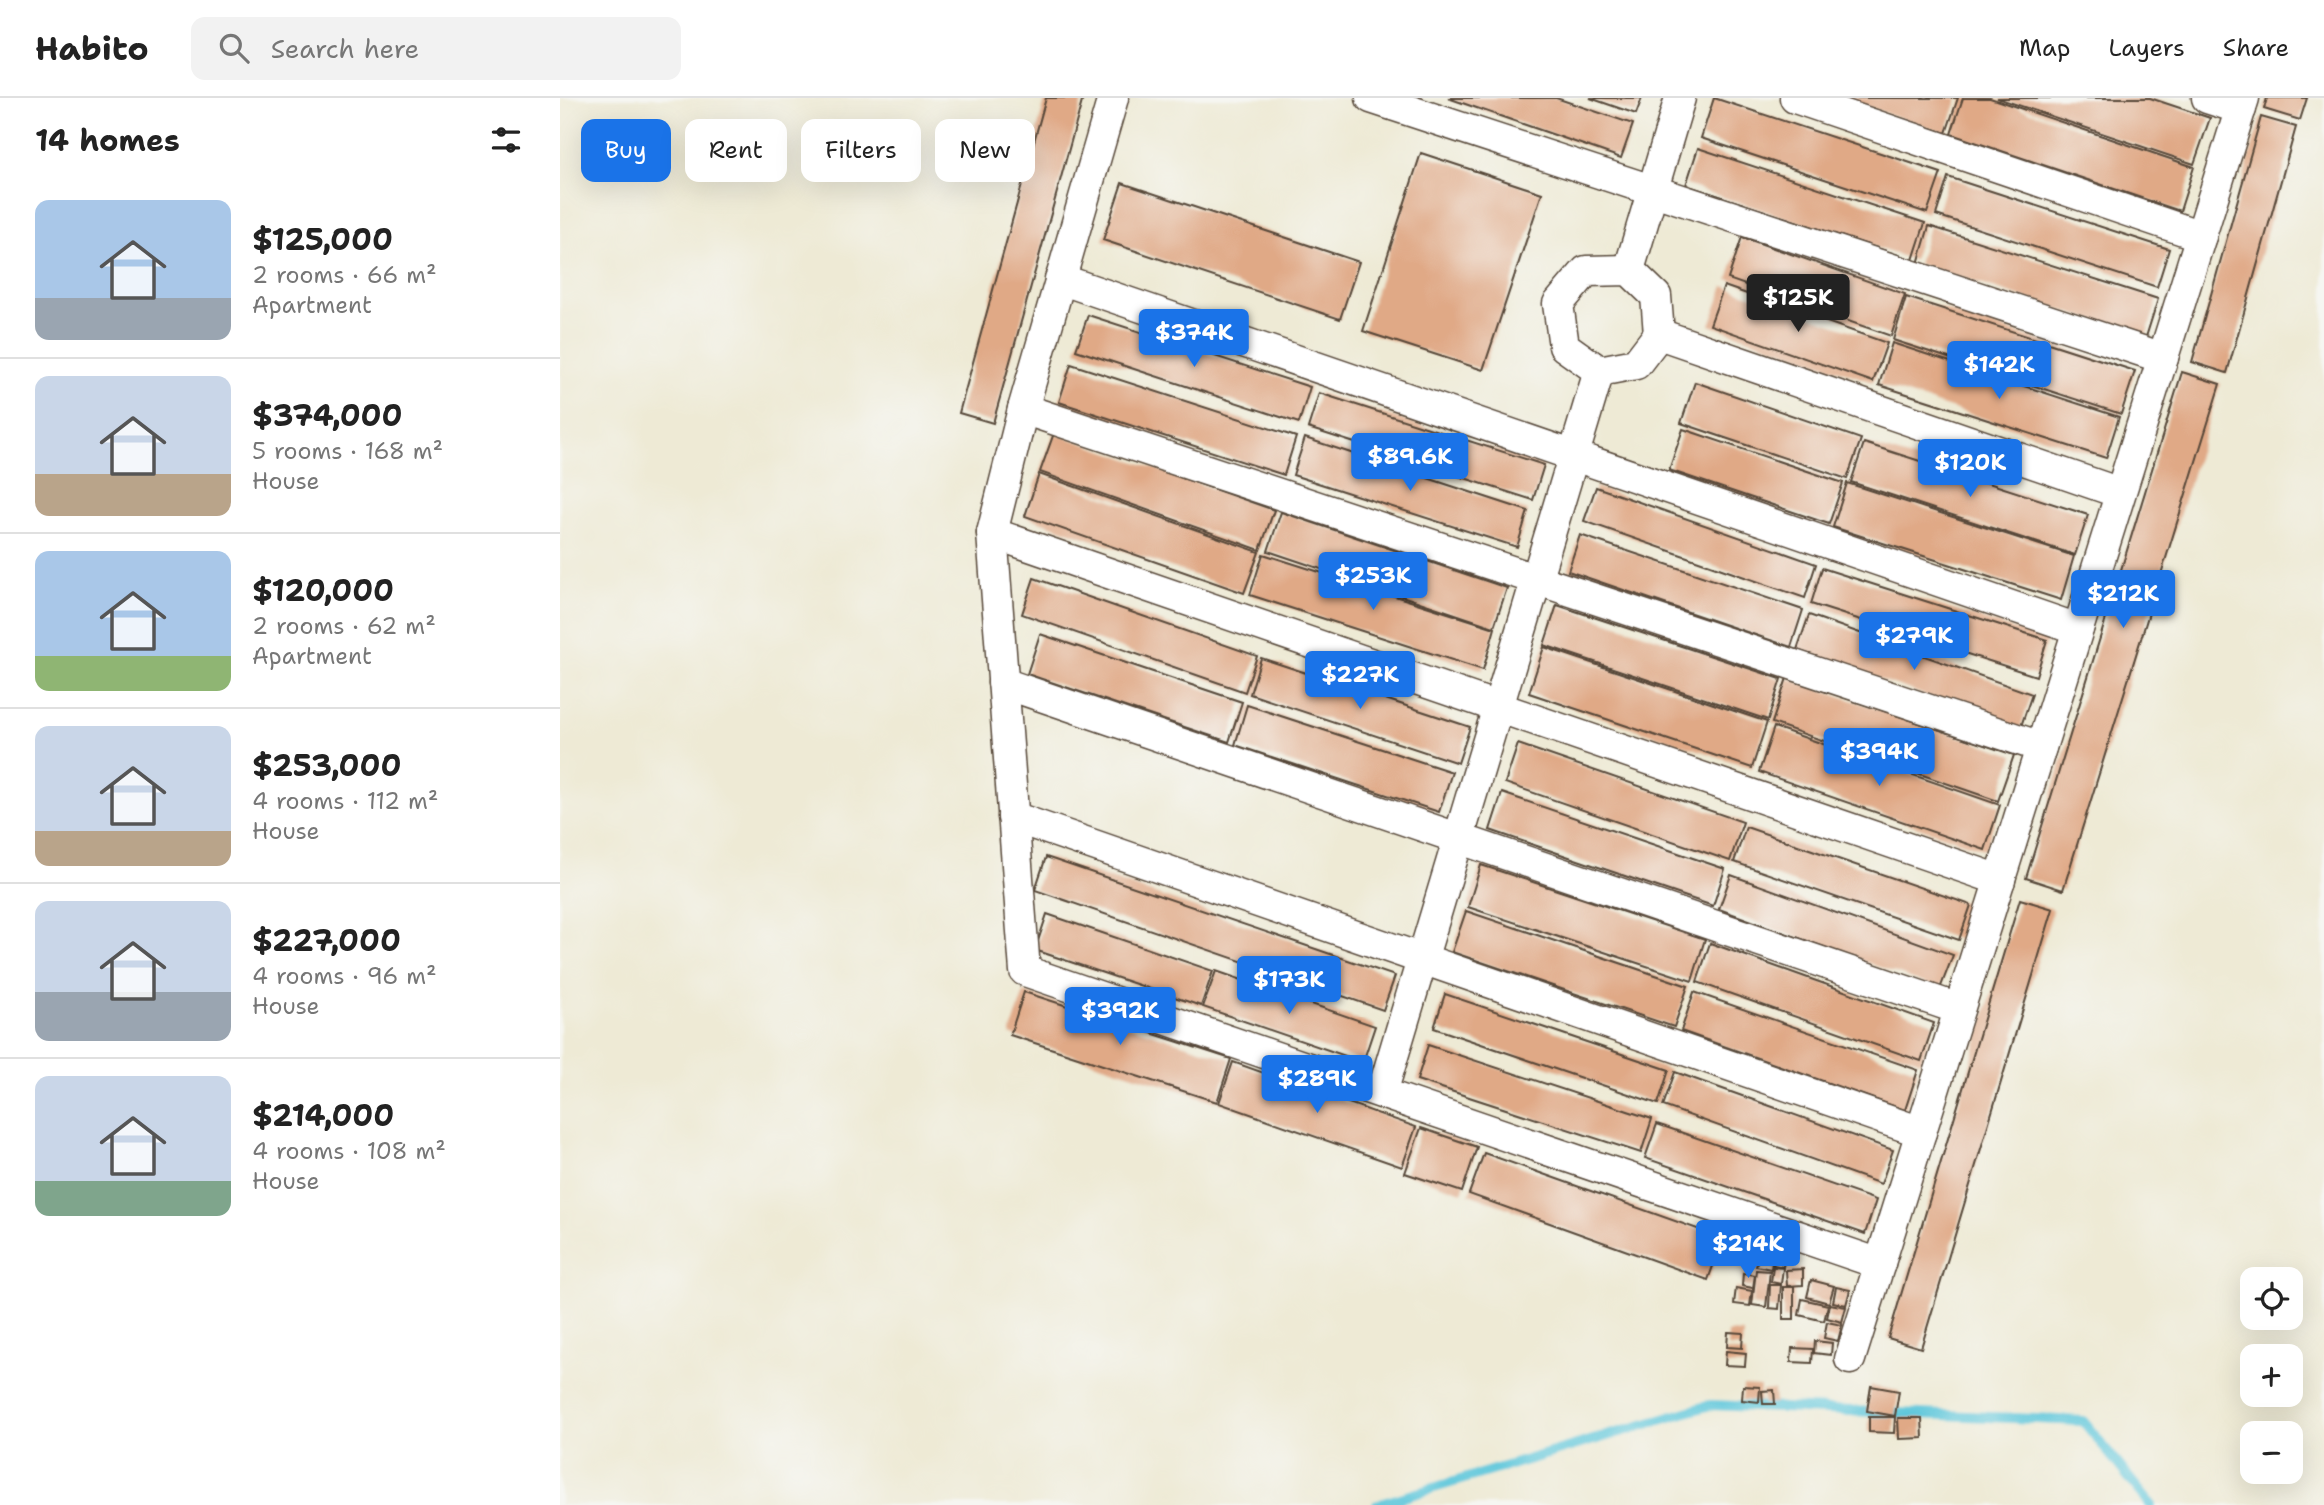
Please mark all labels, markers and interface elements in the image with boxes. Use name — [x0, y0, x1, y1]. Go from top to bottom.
search box — [191, 17, 681, 80]
text: Habito — [35, 26, 149, 71]
icon: search — [215, 29, 253, 67]
text: Search here — [271, 31, 419, 66]
text: Map — [2019, 32, 2070, 64]
text: Layers — [2108, 32, 2185, 64]
text: Share — [2223, 32, 2289, 64]
chip: Buy — [581, 119, 671, 182]
chip: Rent — [685, 119, 787, 182]
chip: Filters — [801, 119, 921, 182]
chip: New — [935, 119, 1035, 182]
text: 14 homes — [35, 120, 180, 161]
icon: filters — [487, 121, 525, 159]
text: $125,000 — [252, 219, 393, 260]
icon: home — [91, 228, 175, 312]
text: 2 rooms · 66 m² — [252, 260, 437, 290]
pin: $125K — [1749, 274, 1847, 334]
text: $125K — [1763, 282, 1833, 312]
text: Apartment — [252, 290, 372, 320]
pin: $374K — [1145, 310, 1243, 369]
text: $374K — [1155, 317, 1233, 347]
pin: $142K — [1950, 342, 2048, 401]
text: $142K — [1963, 349, 2035, 379]
text: $374,000 — [252, 395, 403, 436]
icon: home — [91, 404, 175, 488]
pin: $89.6K — [1353, 434, 1467, 493]
text: 5 rooms · 168 m² — [252, 436, 443, 466]
pin: $120K — [1921, 440, 2019, 499]
text: $89.6K — [1367, 441, 1453, 471]
text: $120K — [1934, 447, 2006, 477]
text: House — [252, 466, 320, 496]
pin: $253K — [1324, 552, 1422, 612]
text: $253K — [1334, 560, 1412, 590]
text: $120,000 — [252, 570, 394, 611]
pin: $212K — [2074, 570, 2172, 630]
text: $212K — [2087, 578, 2159, 608]
icon: home — [91, 579, 175, 663]
text: 2 rooms · 62 m² — [252, 611, 436, 641]
pin: $279K — [1865, 612, 1963, 672]
text: $279K — [1875, 620, 1953, 650]
text: Apartment — [252, 641, 372, 671]
pin: $227K — [1311, 652, 1409, 711]
text: $227K — [1321, 659, 1399, 689]
pin: $394K — [1830, 728, 1928, 788]
text: $394K — [1840, 736, 1918, 766]
text: $253,000 — [252, 745, 401, 786]
icon: home — [91, 754, 175, 838]
text: 4 rooms · 112 m² — [252, 786, 438, 816]
text: House — [252, 816, 320, 846]
text: $227,000 — [252, 920, 401, 961]
icon: home — [91, 929, 175, 1013]
pin: $173K — [1240, 956, 1338, 1016]
text: 4 rooms · 96 m² — [252, 961, 437, 991]
text: $173K — [1253, 964, 1325, 994]
pin: $392K — [1071, 988, 1169, 1047]
text: House — [252, 991, 320, 1021]
text: $392K — [1081, 995, 1159, 1025]
pin: $289K — [1268, 1056, 1366, 1115]
text: $289K — [1278, 1063, 1356, 1093]
text: $214,000 — [252, 1095, 394, 1136]
icon: home — [91, 1104, 175, 1188]
text: 4 rooms · 108 m² — [252, 1136, 446, 1166]
text: House — [252, 1166, 320, 1196]
pin: $214K — [1699, 1220, 1797, 1280]
text: $214K — [1712, 1228, 1784, 1258]
map controls — [2240, 1267, 2303, 1484]
button: locate — [2240, 1267, 2303, 1330]
button: + — [2240, 1344, 2303, 1407]
button: − — [2240, 1421, 2303, 1484]

